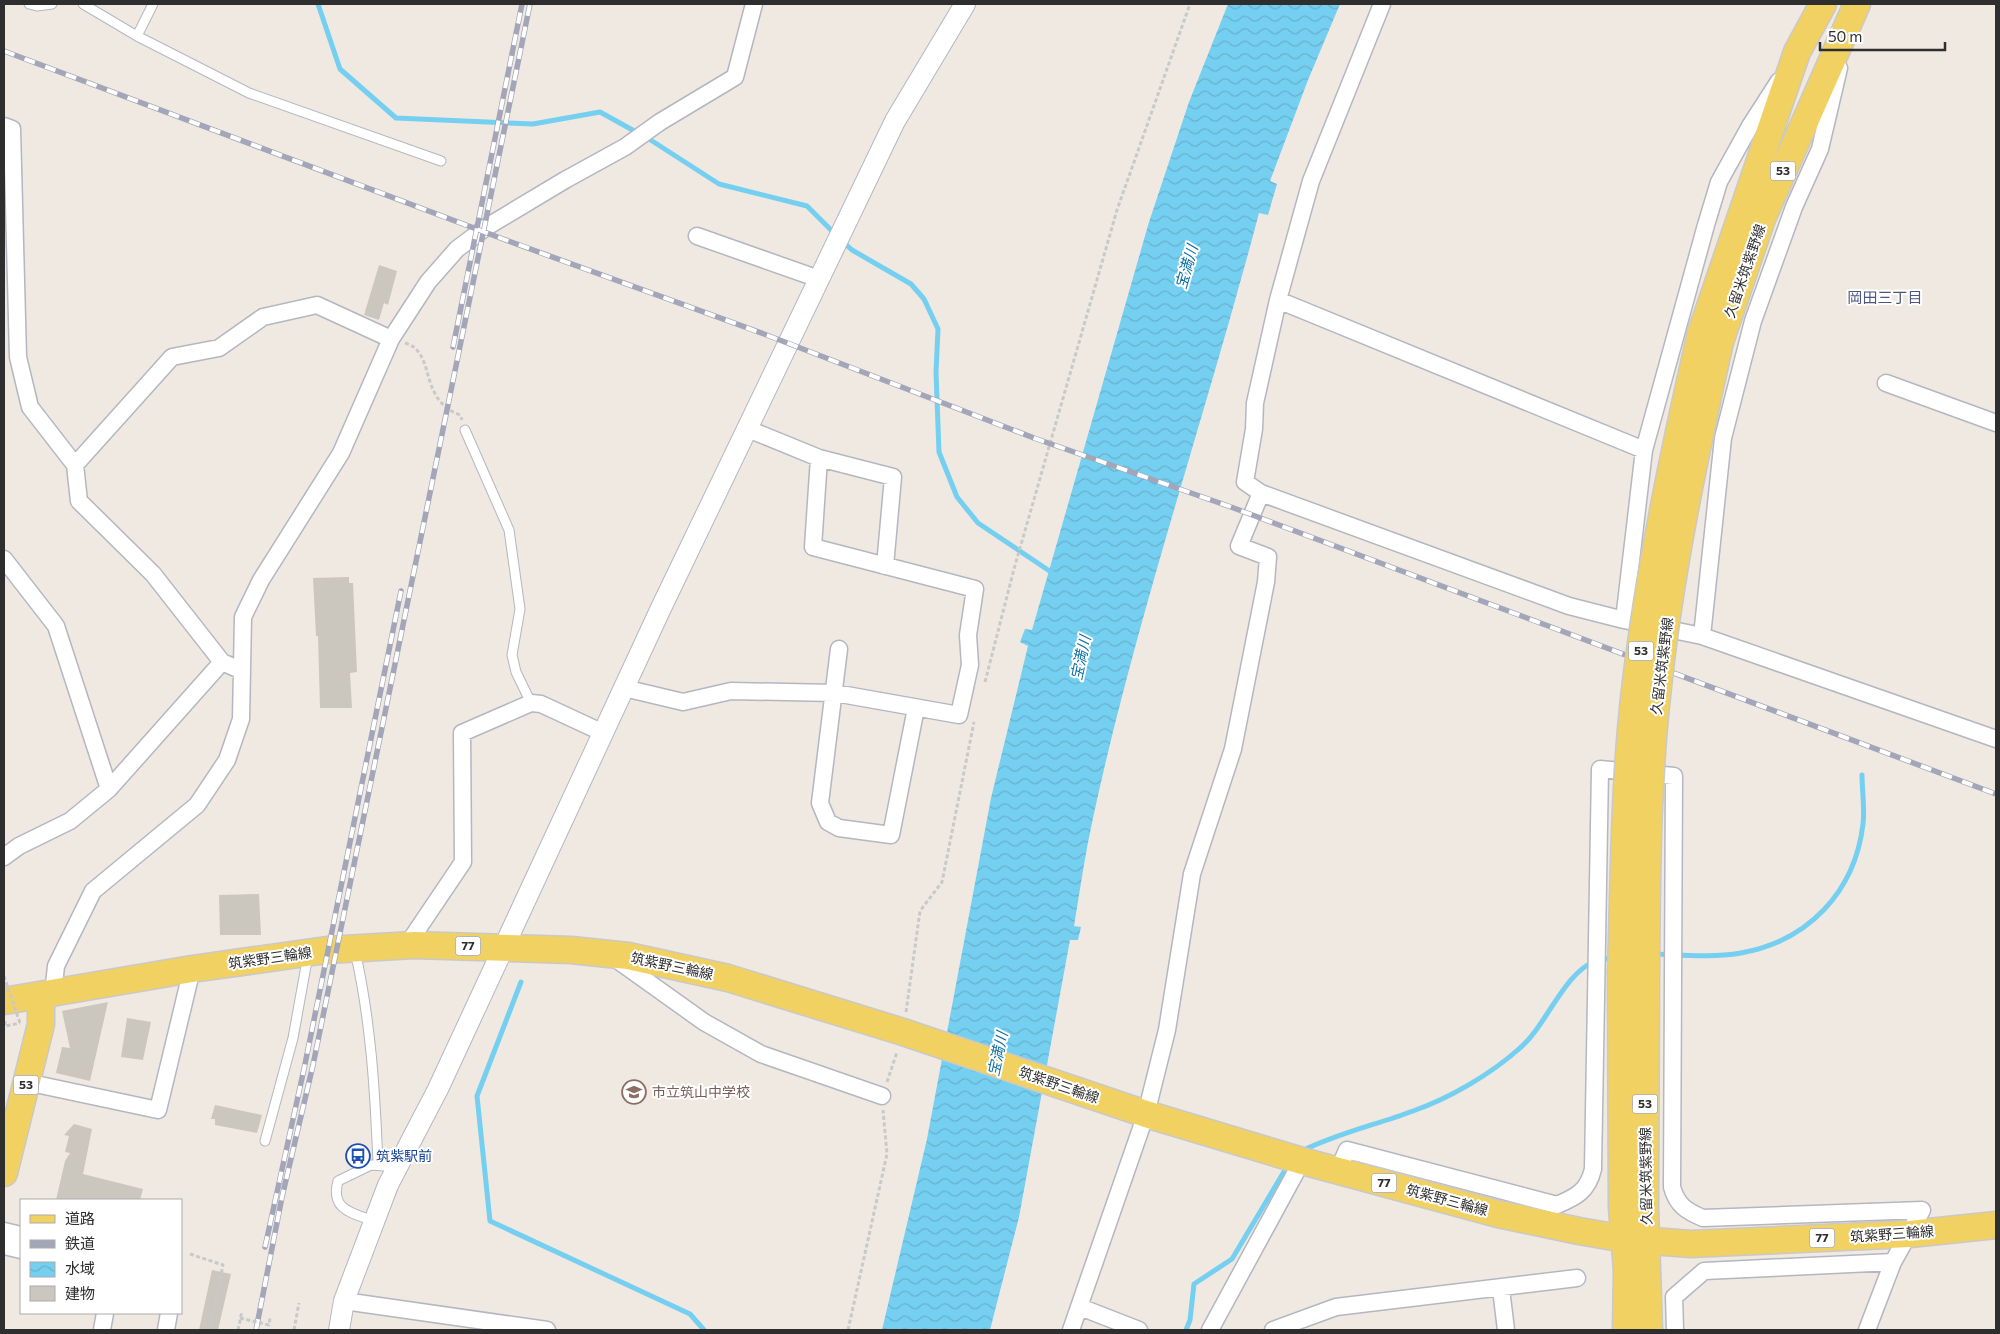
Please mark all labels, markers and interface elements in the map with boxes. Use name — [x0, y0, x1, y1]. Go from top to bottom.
scale bar — [1820, 20, 1945, 52]
text: 50 m — [1828, 27, 1862, 45]
road number: 53 — [1770, 162, 1796, 180]
street label: 久留米筑紫野線 — [1721, 222, 1769, 320]
water label: 宝満川 — [1171, 241, 1201, 291]
district label: 岡田三丁目 — [1847, 288, 1923, 306]
street label: 久留米筑紫野線 — [1647, 616, 1676, 716]
water label: 宝満川 — [1067, 632, 1094, 682]
road number: 53 — [1628, 641, 1654, 660]
road number: 77 — [456, 936, 480, 956]
street label: 筑紫野三輪線 — [227, 943, 313, 972]
street label: 筑紫野三輪線 — [629, 948, 715, 983]
water label: 宝満川 — [984, 1028, 1011, 1078]
street label: 筑紫野三輪線 — [1017, 1063, 1102, 1106]
road number: 53 — [14, 1076, 38, 1094]
school or university icon: 市立筑山中学校 — [621, 1079, 647, 1105]
place label: 市立筑山中学校 — [652, 1083, 750, 1100]
road number: 53 — [1632, 1094, 1658, 1114]
street label: 久留米筑紫野線 — [1636, 1127, 1655, 1225]
bus stop icon: 筑紫駅前 — [345, 1143, 371, 1169]
place label: 筑紫駅前 — [376, 1147, 432, 1164]
road number: 77 — [1372, 1174, 1396, 1192]
street label: 筑紫野三輪線 — [1404, 1180, 1490, 1219]
legend — [20, 1199, 182, 1314]
text: 道路 — [65, 1209, 95, 1227]
street label: 筑紫野三輪線 — [1849, 1222, 1934, 1245]
road number: 77 — [1810, 1228, 1834, 1248]
text: 鉄道 — [65, 1234, 95, 1252]
text: 水域 — [65, 1259, 95, 1277]
text: 建物 — [65, 1284, 95, 1302]

